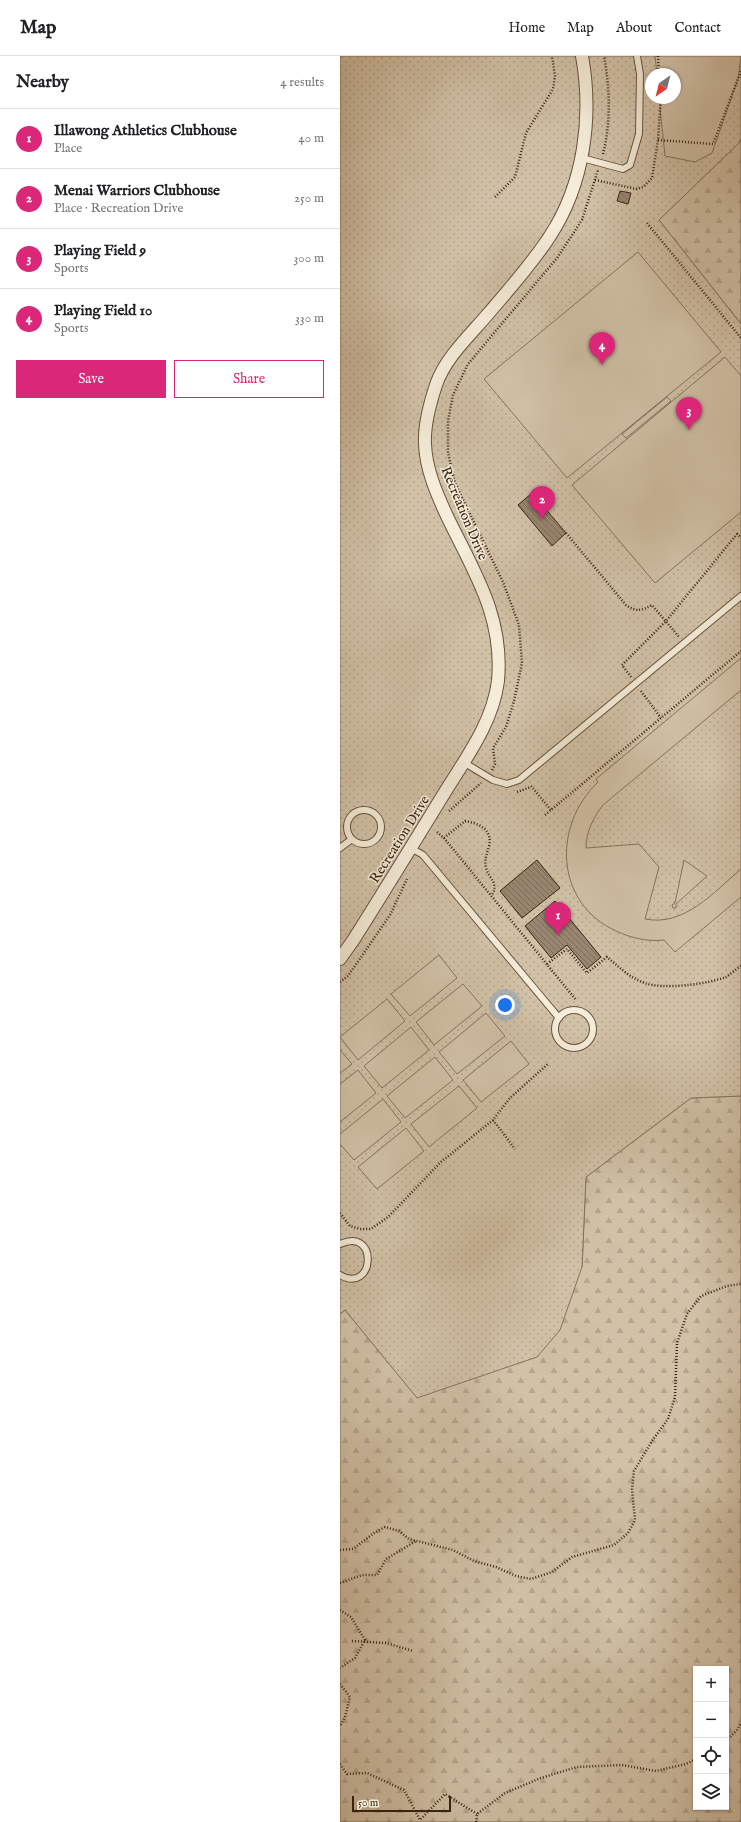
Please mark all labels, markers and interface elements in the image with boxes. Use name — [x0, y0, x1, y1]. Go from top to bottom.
text: Map — [20, 16, 56, 40]
text: Home — [509, 19, 545, 37]
text: Map — [567, 19, 594, 37]
text: About — [616, 19, 652, 37]
text: Contact — [674, 19, 721, 37]
north arrow — [645, 68, 681, 104]
text: Nearby — [16, 72, 69, 93]
text: 4 results — [280, 74, 324, 91]
text: Illawong Athletics Clubhouse — [54, 121, 237, 140]
text: 1 — [27, 130, 31, 147]
text: 40 m — [298, 130, 324, 147]
text: Place — [54, 140, 82, 157]
text: Menai Warriors Clubhouse — [54, 181, 220, 200]
text: 2 — [26, 190, 32, 207]
text: 250 m — [294, 190, 324, 207]
text: Place · Recreation Drive — [54, 200, 183, 217]
text: Playing Field 9 — [54, 241, 146, 260]
text: 3 — [27, 250, 31, 267]
text: 300 m — [293, 250, 324, 267]
text: Sports — [54, 260, 89, 277]
text: Playing Field 10 — [54, 301, 152, 320]
text: 4 — [26, 310, 32, 327]
text: 330 m — [295, 310, 324, 327]
text: Sports — [54, 320, 89, 337]
pin: 4 — [589, 332, 615, 365]
button: Save — [16, 360, 166, 398]
button: Share — [174, 360, 324, 398]
pin: 3 — [676, 397, 702, 430]
street label: Recreation Drive — [436, 464, 492, 563]
pin: 2 — [529, 486, 555, 519]
street label: Recreation Drive — [366, 792, 434, 887]
pin: 1 — [545, 902, 571, 935]
your location — [495, 995, 515, 1015]
map controls — [693, 1666, 729, 1810]
button: + — [693, 1666, 729, 1702]
button: − — [693, 1702, 729, 1738]
button: locate — [693, 1738, 729, 1774]
button: layers — [693, 1774, 729, 1810]
scale bar — [352, 1794, 451, 1813]
text: 50 m — [358, 1796, 378, 1810]

